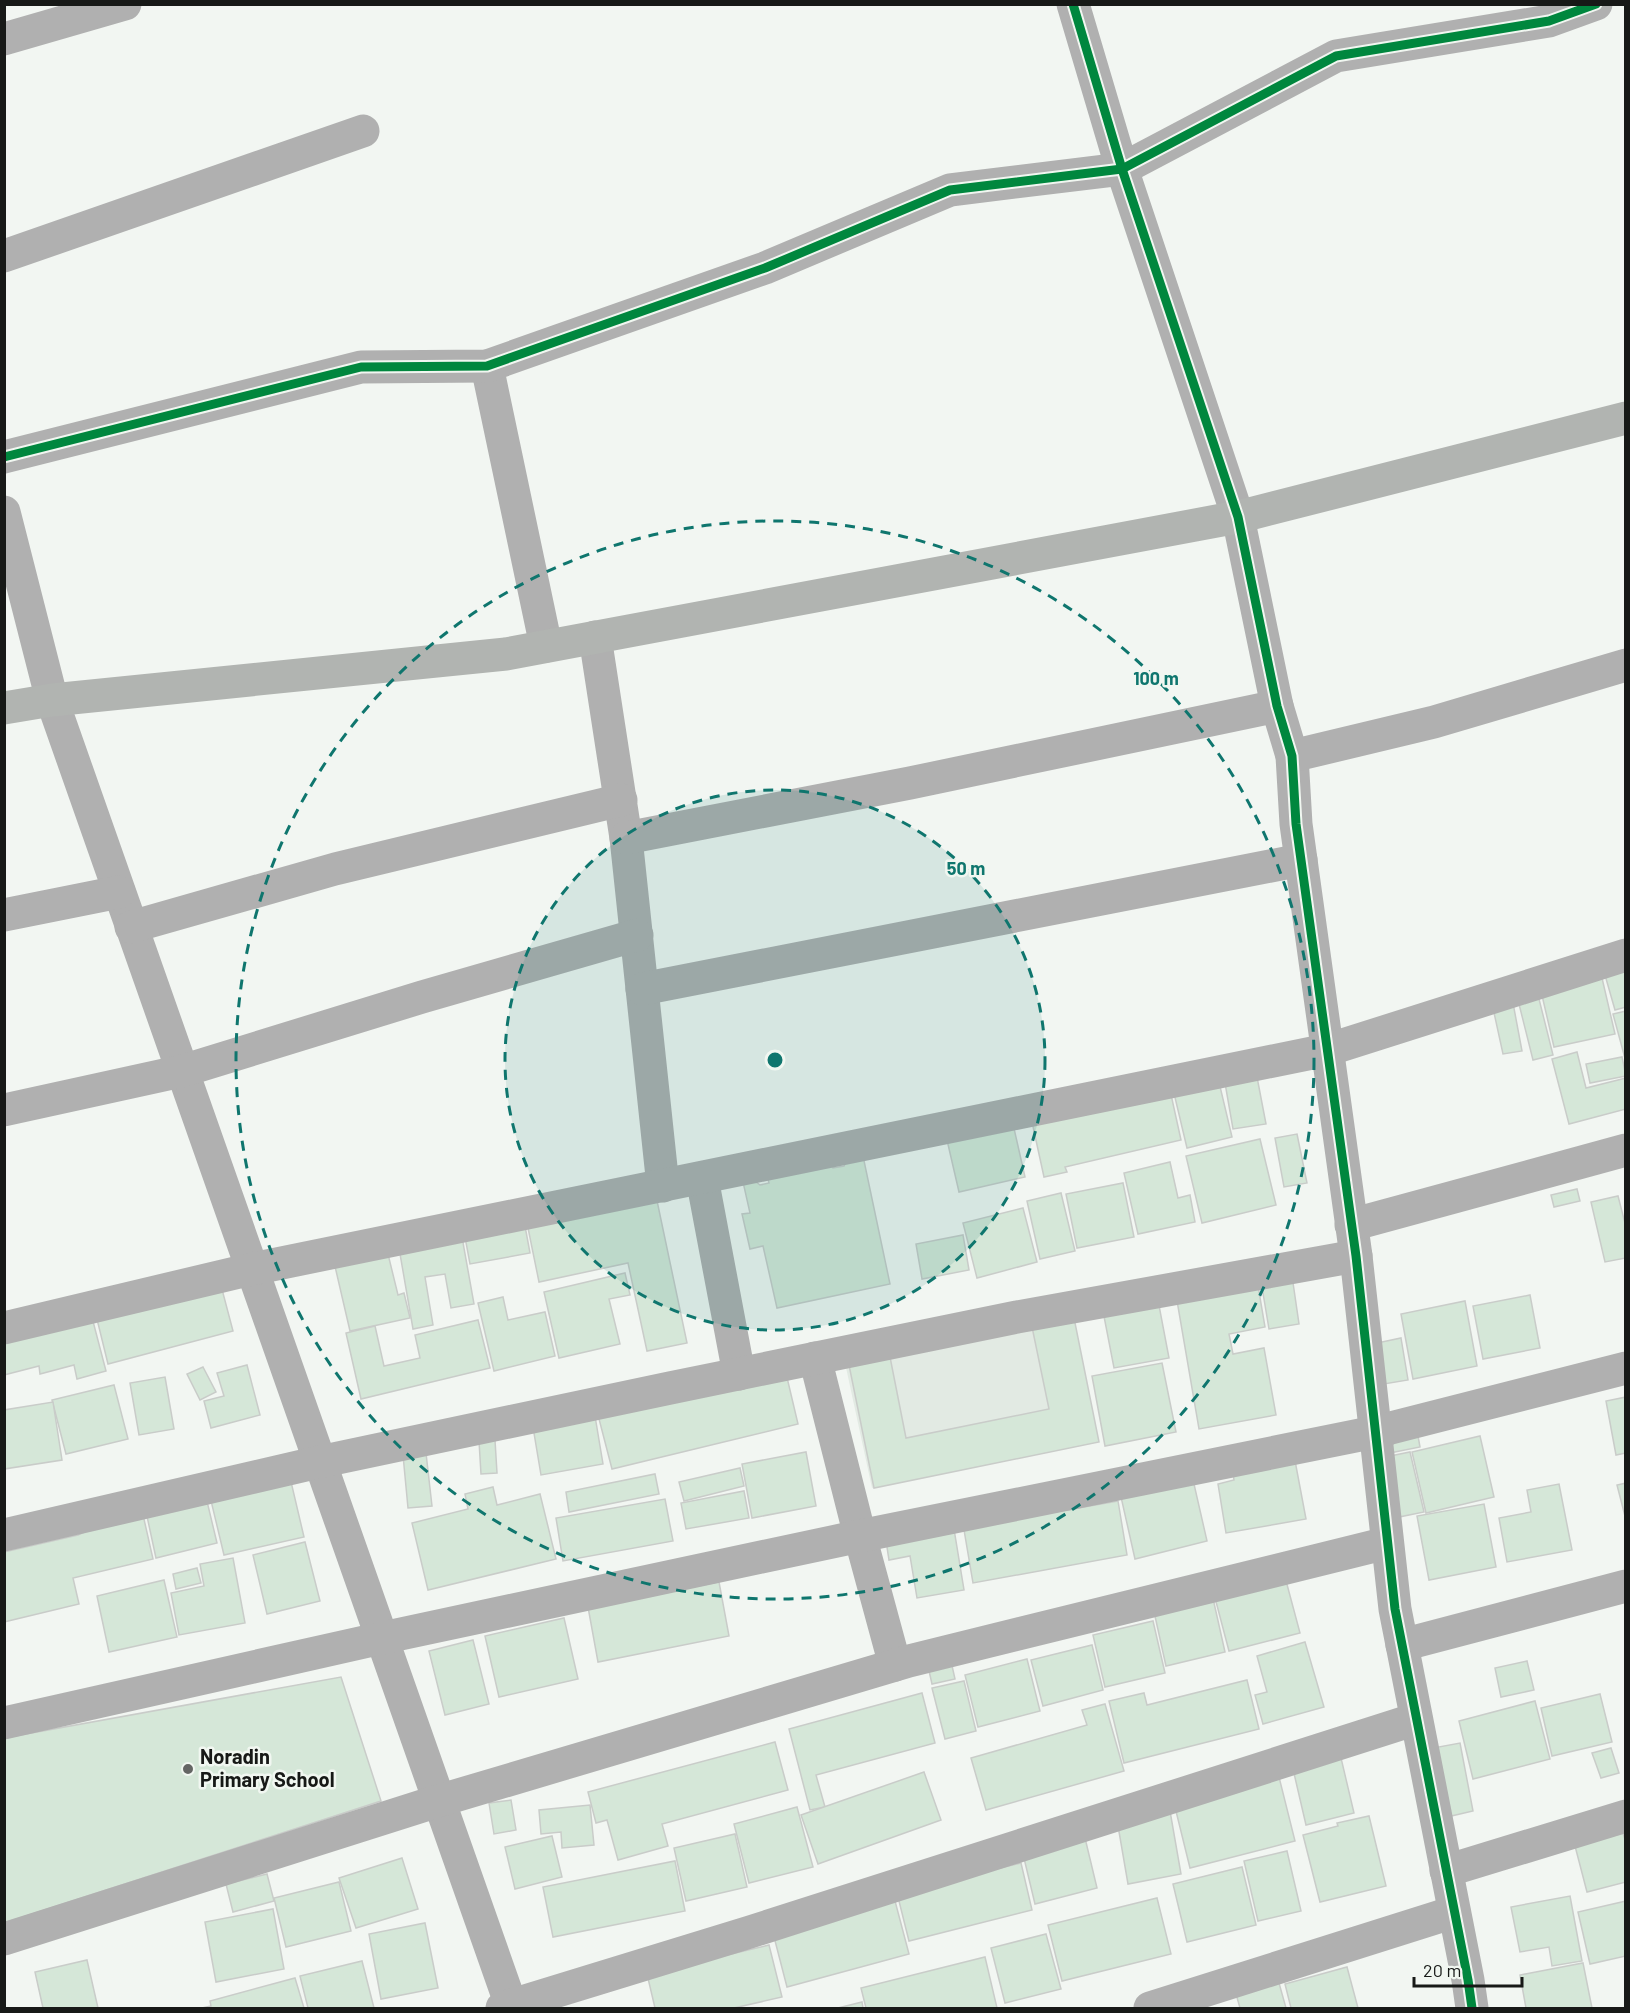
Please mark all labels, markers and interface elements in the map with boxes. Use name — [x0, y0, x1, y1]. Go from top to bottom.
text: 100 m — [1133, 667, 1179, 689]
text: 50 m — [947, 857, 985, 879]
centre of rings — [765, 1050, 785, 1070]
place label: Noradin Primary School — [200, 1744, 335, 1791]
marker: Noradin Primary School — [181, 1762, 195, 1776]
scale bar — [1414, 1950, 1522, 1988]
text: 20 m — [1423, 1959, 1461, 1981]

